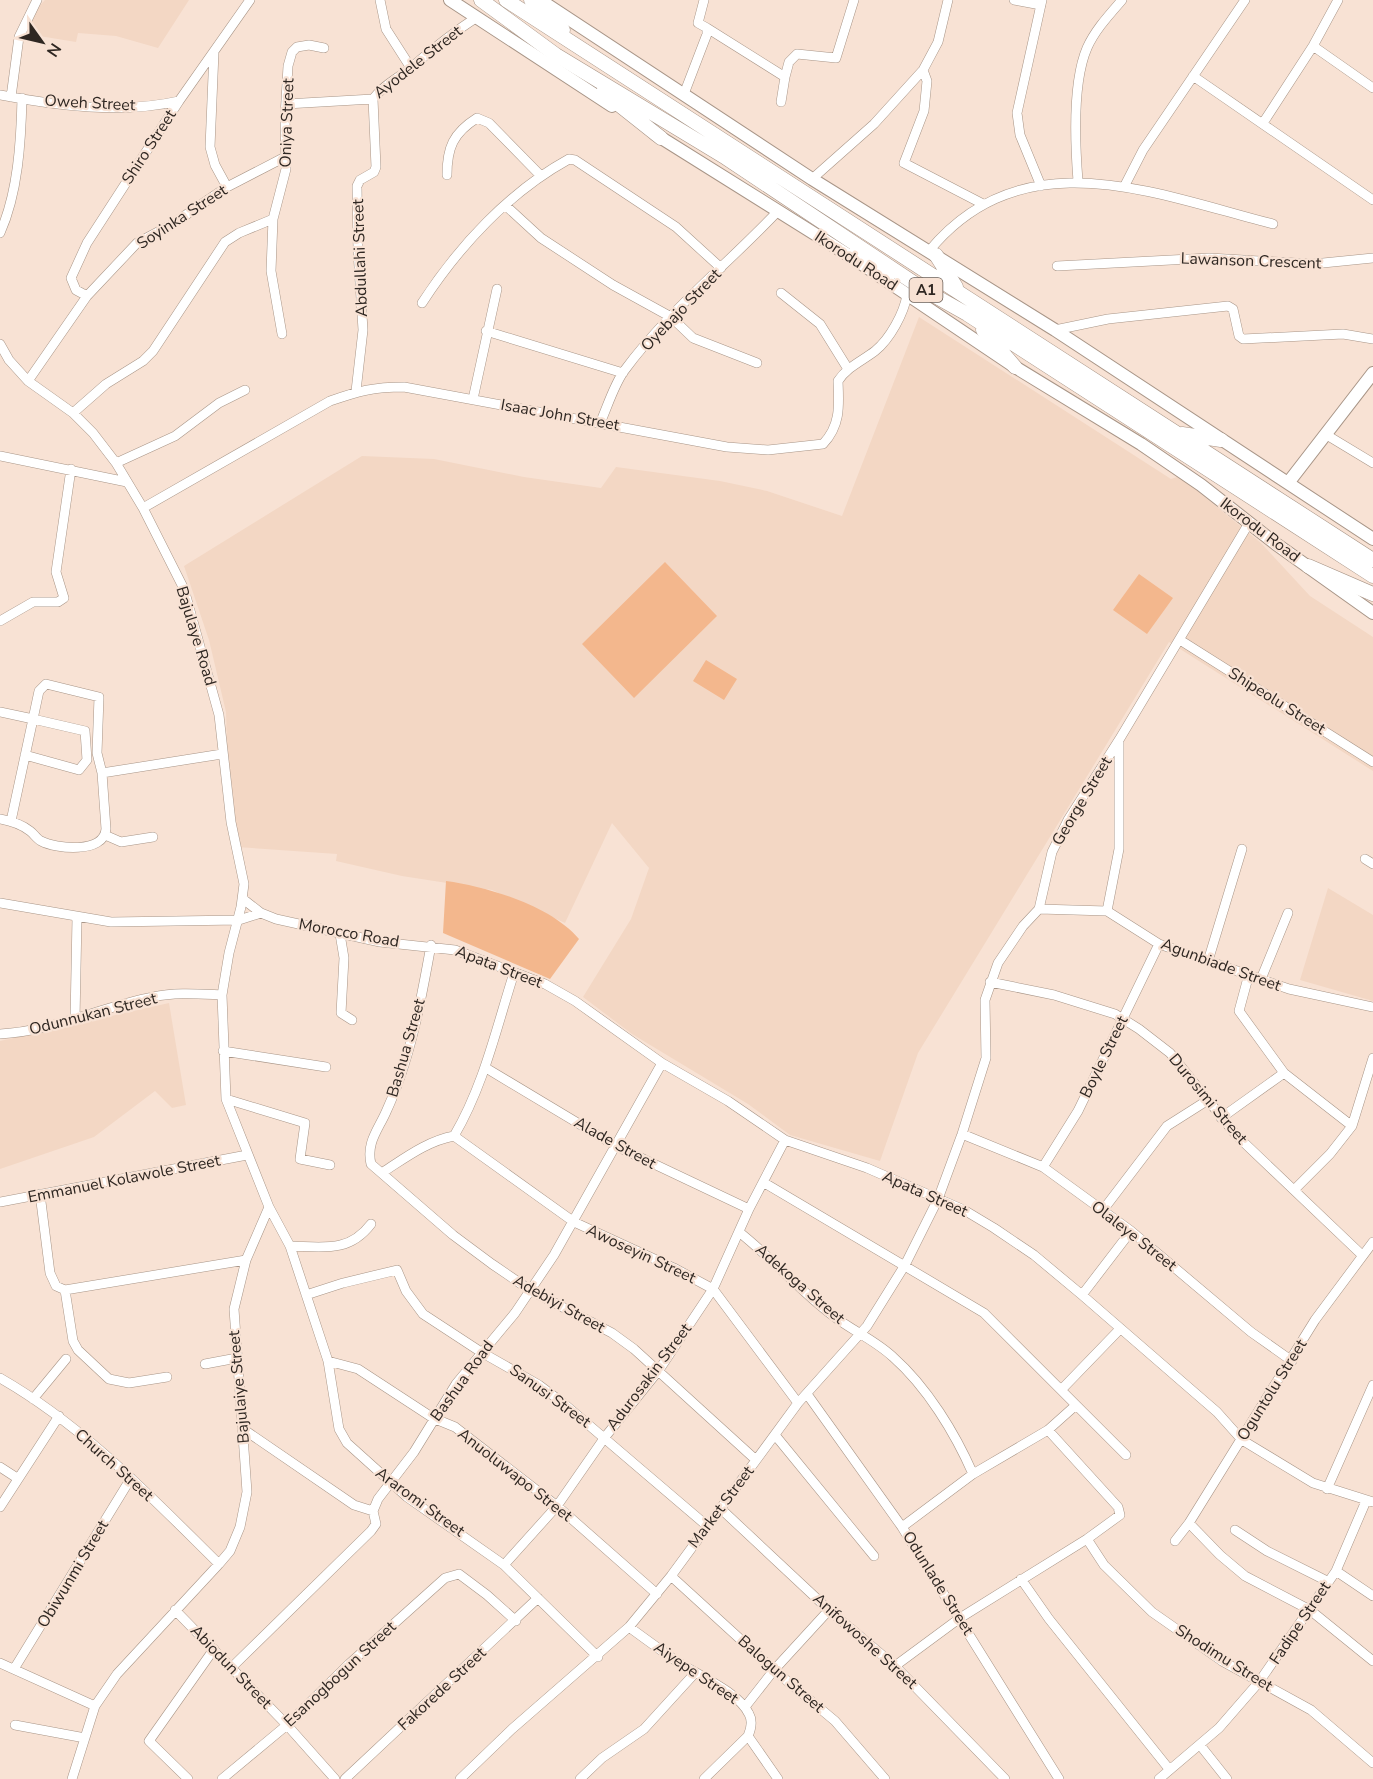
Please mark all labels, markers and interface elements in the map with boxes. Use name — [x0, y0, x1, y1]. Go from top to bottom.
north arrow — [12, 12, 72, 72]
street label: Ayodele Street — [369, 20, 467, 104]
text: N — [41, 39, 66, 61]
street label: Oniya Street — [274, 78, 300, 168]
street label: Oweh Street — [44, 90, 136, 116]
street label: Shiro Street — [117, 105, 182, 189]
street label: Soyinka Street — [132, 179, 232, 254]
street label: Abdullahi Street — [347, 198, 373, 317]
street label: Ikorodu Road — [810, 226, 902, 296]
street label: Lawanson Crescent — [1180, 248, 1322, 274]
street label: Oyebajo Street — [636, 264, 726, 356]
road number: A1 — [910, 278, 942, 302]
street label: Isaac John Street — [499, 394, 622, 436]
street label: Ikorodu Road — [1215, 493, 1305, 567]
street label: Bajulaye Road — [170, 583, 222, 689]
street label: Shipeolu Street — [1224, 662, 1330, 740]
street label: George Street — [1047, 752, 1117, 850]
street label: Morocco Road — [297, 913, 401, 953]
street label: Agunbiade Street — [1158, 933, 1284, 997]
street label: Apata Street — [452, 940, 546, 994]
street label: Odunnukan Street — [27, 987, 160, 1041]
street label: Bashua Street — [381, 996, 431, 1100]
street label: Boyle Street — [1075, 1012, 1134, 1102]
street label: Durosimi Street — [1164, 1049, 1253, 1149]
street label: Alade Street — [570, 1111, 660, 1175]
street label: Emmanuel Kolawole Street — [26, 1149, 223, 1208]
street label: Apata Street — [879, 1165, 972, 1223]
street label: Olaleye Street — [1087, 1196, 1182, 1277]
street label: Awoseyin Street — [583, 1219, 700, 1289]
street label: Adekoga Street — [751, 1239, 850, 1329]
street label: Adebiyi Street — [509, 1270, 609, 1339]
street label: Adurosakin Street — [601, 1318, 697, 1435]
street label: Bajulaiye Street — [223, 1329, 255, 1444]
street label: Oguntolu Street — [1232, 1335, 1312, 1445]
street label: Bashua Road — [425, 1336, 499, 1426]
street label: Sanusi Street — [505, 1359, 595, 1433]
street label: Anuoluwapo Street — [453, 1423, 577, 1527]
street label: Church Street — [70, 1424, 158, 1506]
street label: Market Street — [683, 1461, 759, 1553]
street label: Araromi Street — [371, 1462, 469, 1542]
street label: Obiwunmi Street — [32, 1516, 114, 1632]
street label: Odunlade Street — [897, 1527, 979, 1639]
street label: Fadipe Street — [1264, 1577, 1336, 1669]
street label: Anifowoshe Street — [808, 1588, 922, 1694]
street label: Esanogbogun Street — [279, 1616, 401, 1732]
street label: Shodimu Street — [1171, 1619, 1277, 1697]
street label: Abiodun Street — [185, 1620, 277, 1714]
street label: Balogun Street — [733, 1630, 829, 1718]
street label: Aiyepe Street — [649, 1637, 743, 1710]
street label: Fakorede Street — [393, 1642, 491, 1736]

